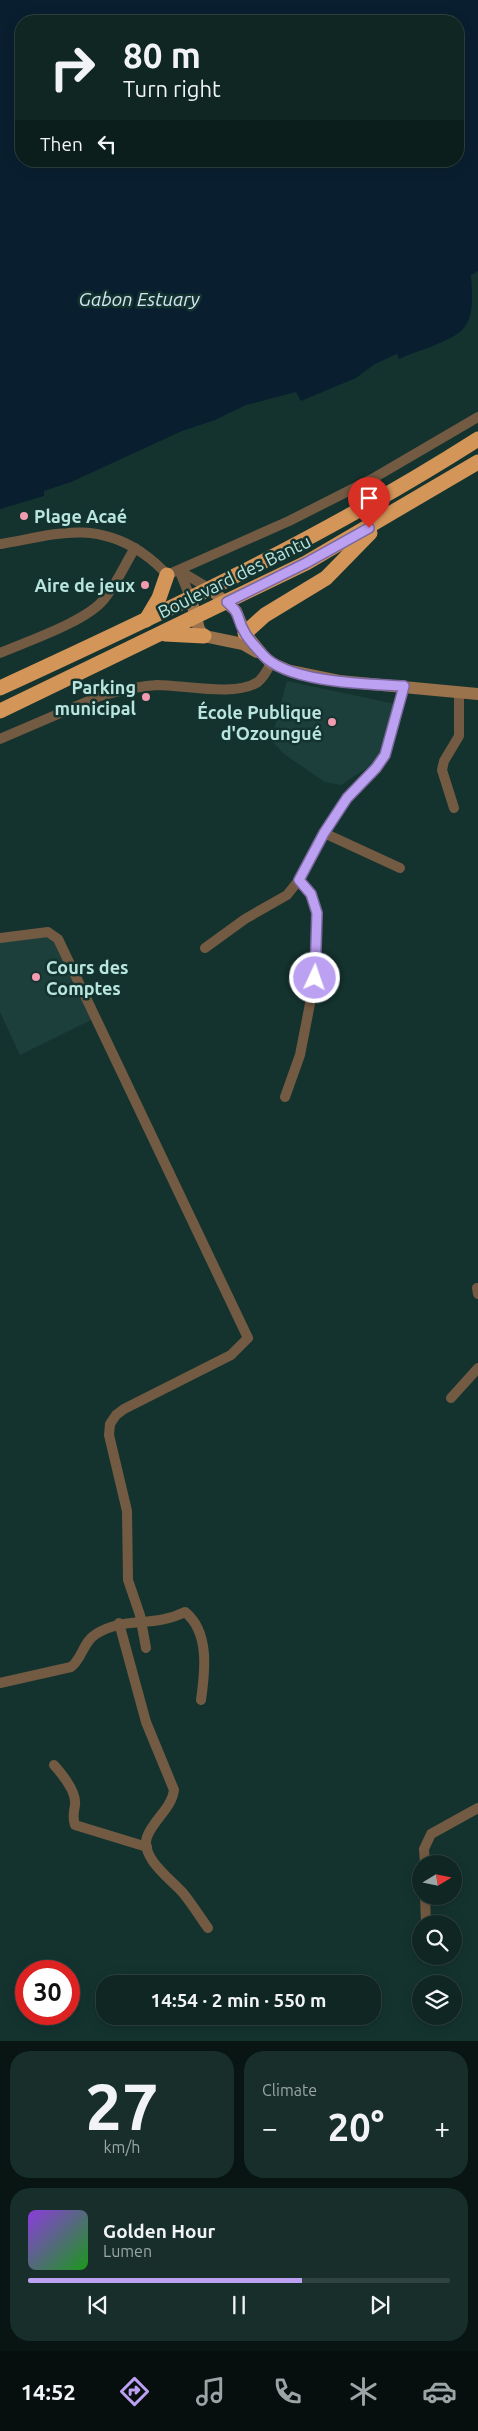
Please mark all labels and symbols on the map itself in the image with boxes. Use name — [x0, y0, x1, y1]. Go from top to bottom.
water label: Gabon Estuary — [79, 288, 200, 310]
pin — [348, 477, 390, 528]
place label: Plage Acaé — [34, 506, 127, 526]
marker: Plage Acaé — [18, 510, 30, 522]
street label: Boulevard des Bantu — [155, 530, 313, 622]
place label: Aire de jeux — [34, 575, 135, 595]
marker: Aire de jeux — [139, 579, 151, 591]
place label: Parking municipal — [55, 677, 137, 718]
marker: Parking municipal — [140, 691, 152, 703]
place label: École Publique d'Ozoungué — [197, 701, 322, 743]
marker: École Publique d'Ozoungué — [326, 716, 338, 728]
position arrow — [288, 951, 340, 1003]
place label: Cours des Comptes — [46, 957, 129, 998]
marker: Cours des Comptes — [30, 971, 42, 983]
north arrow — [412, 1855, 462, 1905]
speed limit sign: 30 — [15, 1960, 80, 2025]

